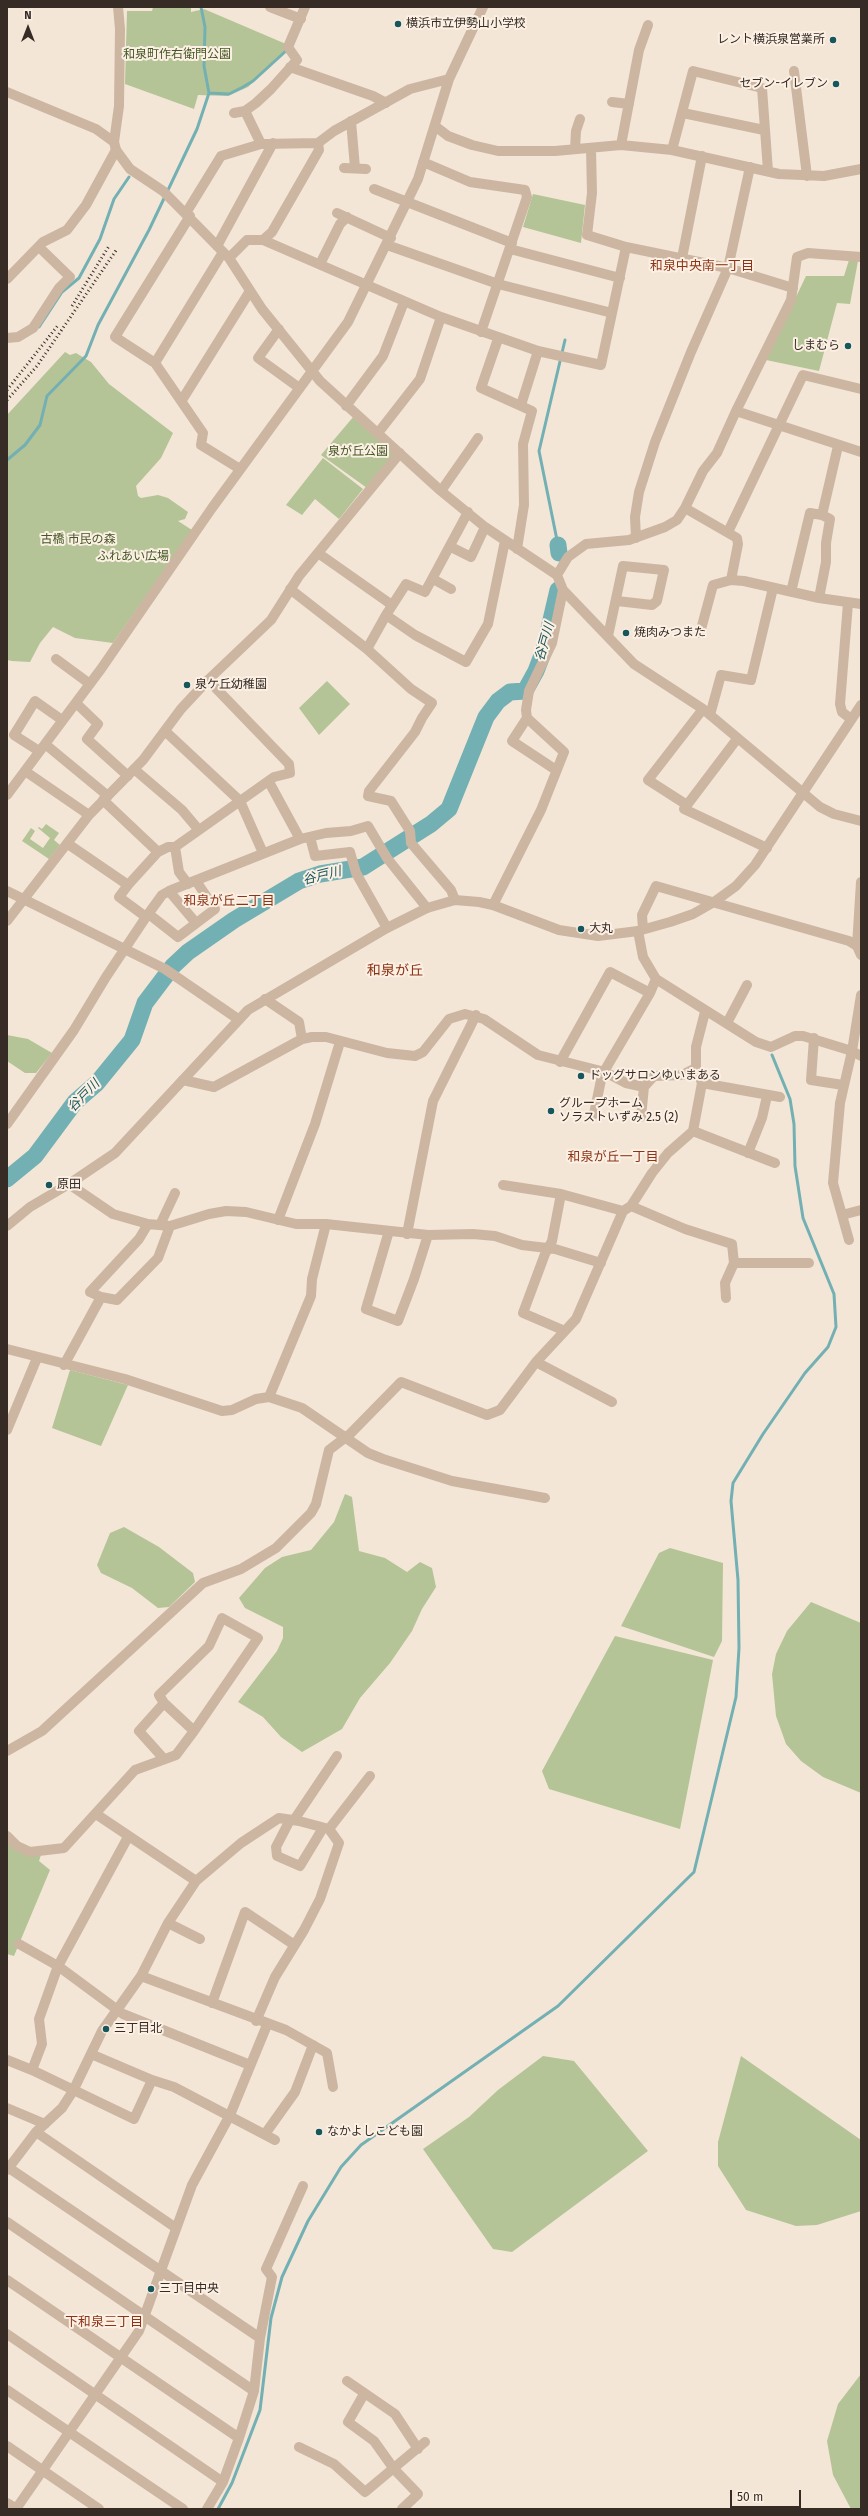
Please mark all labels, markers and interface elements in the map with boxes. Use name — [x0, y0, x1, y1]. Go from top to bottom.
north arrow — [8, 8, 48, 48]
text: N — [24, 9, 32, 22]
place label: 横浜市立伊勢山小学校 — [406, 17, 526, 31]
marker: 横浜市立伊勢山小学校 — [393, 19, 403, 29]
place label: レント横浜泉営業所 — [717, 33, 825, 47]
marker: レント横浜泉営業所 — [828, 35, 838, 45]
park label: 和泉町作右衛門公園 — [123, 48, 231, 62]
place label: セブン-イレブン — [739, 77, 828, 91]
marker: セブン-イレブン — [831, 79, 841, 89]
district label: 和泉中央南一丁目 — [650, 258, 754, 274]
place label: しまむら — [792, 339, 840, 353]
marker: しまむら — [843, 341, 853, 351]
park label: 泉が丘公園 — [328, 445, 388, 459]
park label: 古橋 市民の森 — [40, 533, 116, 547]
park label: ふれあい広場 — [97, 550, 169, 564]
water label: 谷戸川 — [532, 621, 558, 663]
place label: 焼肉みつまた — [634, 626, 706, 640]
marker: 焼肉みつまた — [621, 628, 631, 638]
place label: 泉ケ丘幼稚園 — [195, 678, 267, 692]
marker: 泉ケ丘幼稚園 — [182, 680, 192, 690]
water label: 谷戸川 — [301, 864, 343, 888]
district label: 和泉が丘二丁目 — [184, 893, 274, 909]
place label: 大丸 — [589, 922, 613, 936]
marker: 大丸 — [576, 924, 586, 934]
district label: 和泉が丘 — [367, 963, 423, 979]
place label: ドッグサロンゆいまある — [589, 1069, 721, 1083]
marker: ドッグサロンゆいまある — [576, 1071, 586, 1081]
water label: 谷戸川 — [65, 1077, 103, 1115]
place label: グループホーム ソラストいずみ 2.5 (2) — [559, 1097, 678, 1125]
marker: グループホーム ソラストいずみ 2.5 (2) — [546, 1106, 556, 1116]
district label: 和泉が丘一丁目 — [568, 1149, 658, 1165]
place label: 原田 — [57, 1178, 81, 1192]
marker: 原田 — [44, 1180, 54, 1190]
place label: 三丁目北 — [114, 2022, 162, 2036]
marker: 三丁目北 — [101, 2024, 111, 2034]
place label: なかよしこども園 — [327, 2125, 423, 2139]
marker: なかよしこども園 — [314, 2127, 324, 2137]
place label: 三丁目中央 — [159, 2282, 219, 2296]
marker: 三丁目中央 — [146, 2284, 156, 2294]
district label: 下和泉三丁目 — [65, 2314, 143, 2330]
scale bar — [732, 2482, 803, 2508]
text: 50 m — [737, 2490, 763, 2504]

